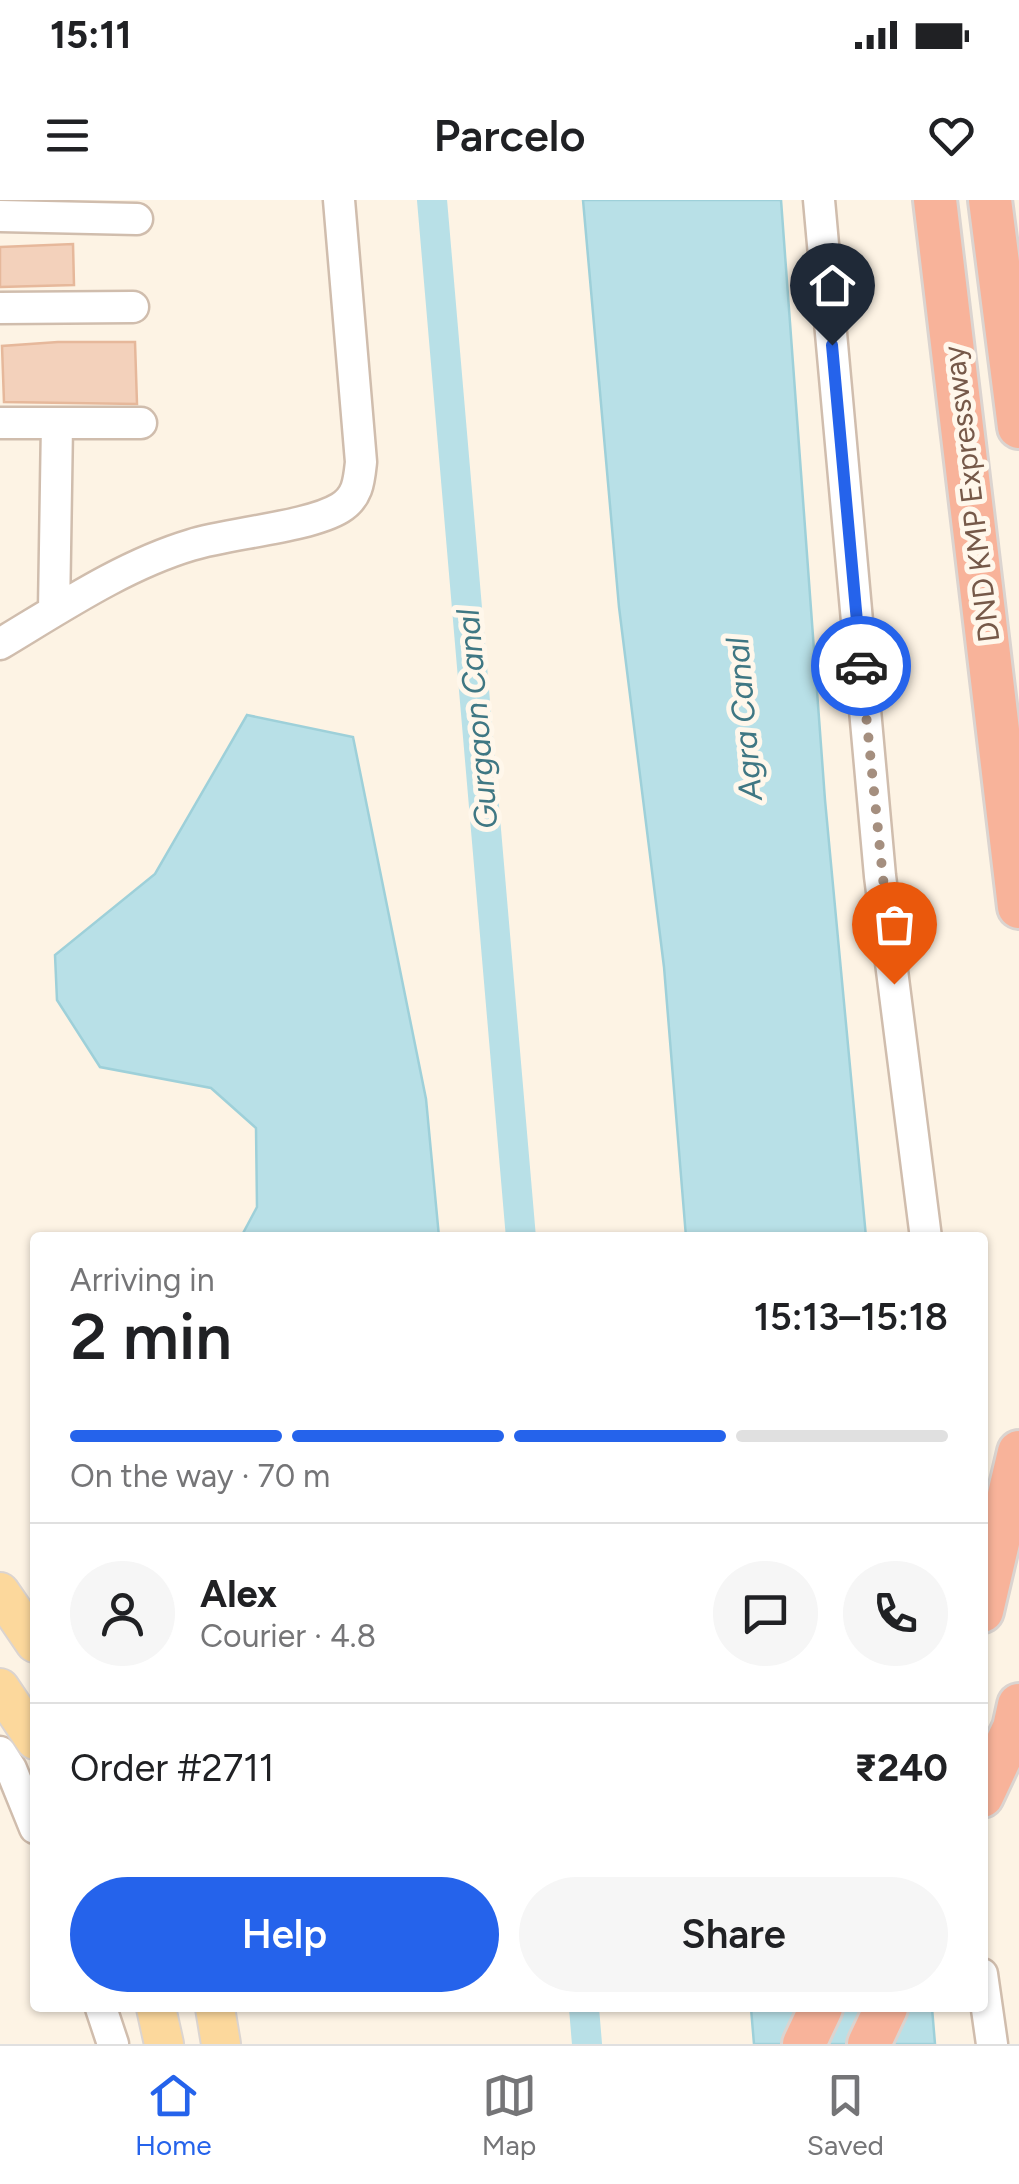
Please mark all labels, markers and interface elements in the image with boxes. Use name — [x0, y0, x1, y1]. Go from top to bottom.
text: 15:11 — [50, 12, 132, 58]
icon: menu — [40, 108, 95, 163]
text: Parcelo — [433, 108, 586, 162]
icon: heart — [924, 108, 979, 163]
pin — [790, 243, 875, 346]
icon: home — [805, 258, 860, 313]
street label: DND KMP Expressway — [934, 343, 1008, 644]
water label: Gurgaon Canal — [448, 607, 506, 831]
courier — [811, 616, 911, 716]
water label: Agra Canal — [718, 635, 770, 804]
icon: car — [834, 639, 889, 694]
pin — [852, 882, 937, 985]
icon: bag — [867, 897, 922, 952]
text: Arriving in — [70, 1261, 215, 1299]
text: 15:13–15:18 — [754, 1294, 948, 1340]
text: 2 min — [70, 1297, 232, 1375]
text: On the way · 70 m — [70, 1457, 330, 1495]
button: person — [70, 1561, 175, 1666]
button: chat — [713, 1561, 818, 1666]
button: phone — [843, 1561, 948, 1666]
text: Alex — [200, 1571, 277, 1617]
text: Courier · 4.8 — [200, 1617, 376, 1655]
text: Order #2711 — [70, 1745, 275, 1791]
text: ₹240 — [855, 1745, 948, 1791]
button: Help — [70, 1877, 499, 1992]
button: Share — [519, 1877, 948, 1992]
tab: Home — [135, 2068, 211, 2162]
tab: Map — [482, 2068, 537, 2162]
tab: Saved — [807, 2068, 884, 2162]

